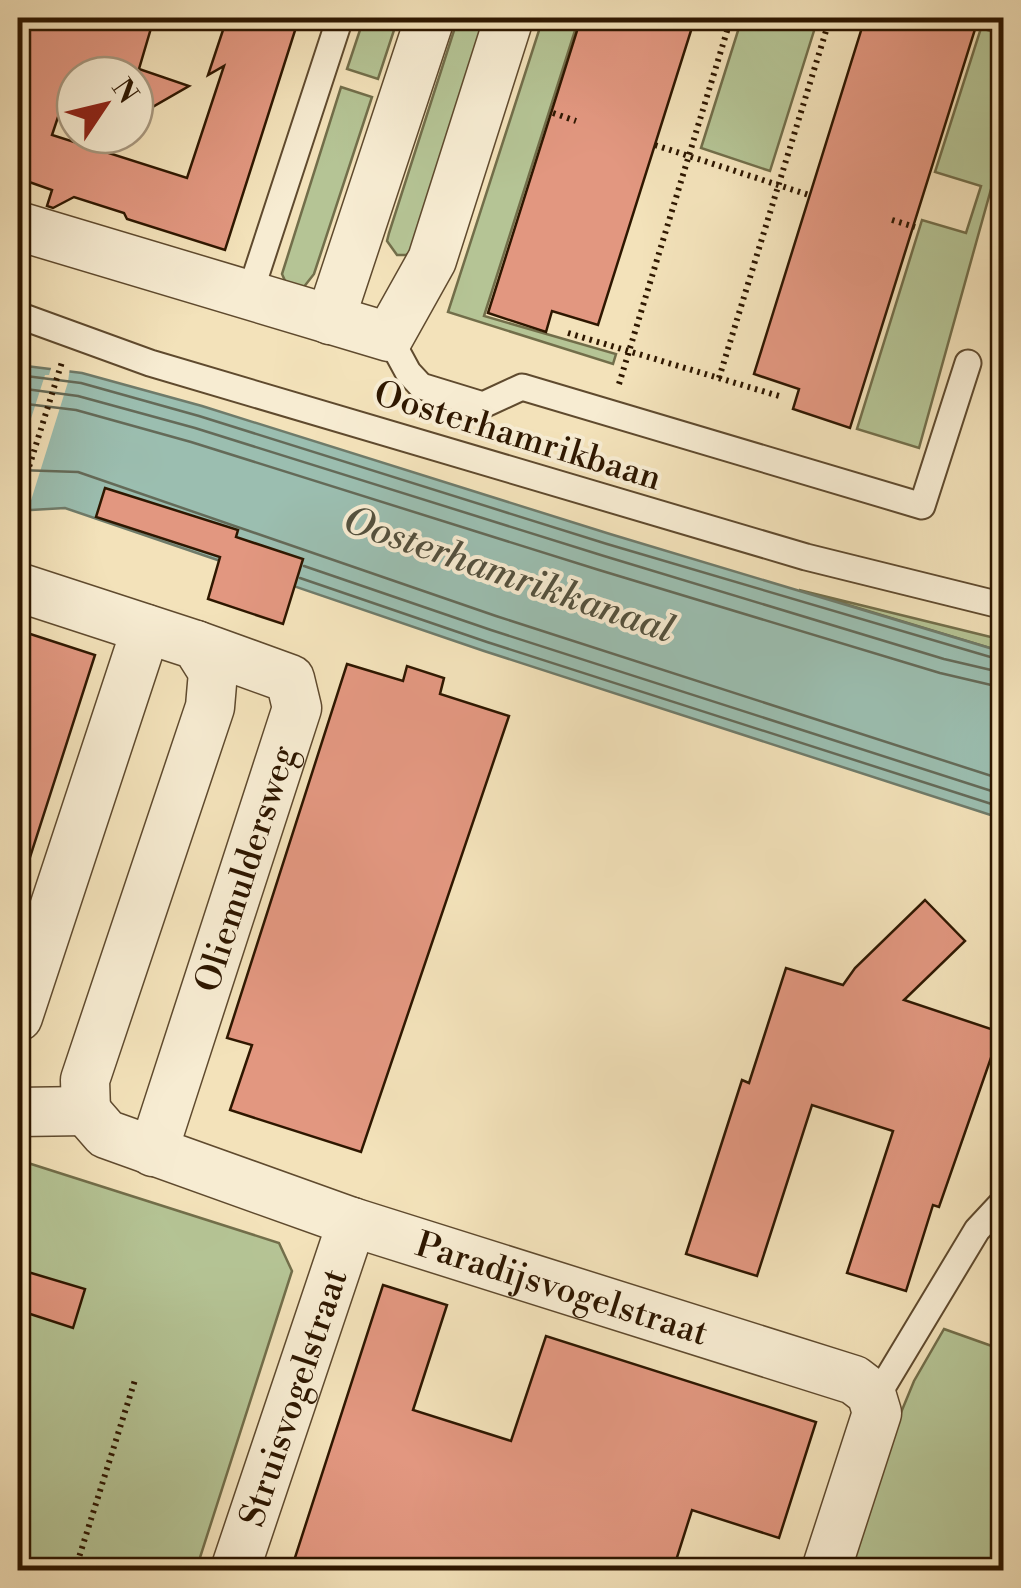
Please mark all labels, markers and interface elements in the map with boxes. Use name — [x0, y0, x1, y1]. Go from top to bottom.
north arrow — [55, 55, 155, 155]
text: N — [104, 72, 145, 111]
street label: Oosterhamrikbaan — [369, 372, 667, 501]
water label: Oosterhamrikkanaal — [337, 497, 680, 654]
street label: Oliemuldersweg — [186, 740, 306, 998]
street label: Paradijsvogelstraat — [410, 1223, 713, 1356]
street label: Struisvogelstraat — [231, 1264, 358, 1532]

